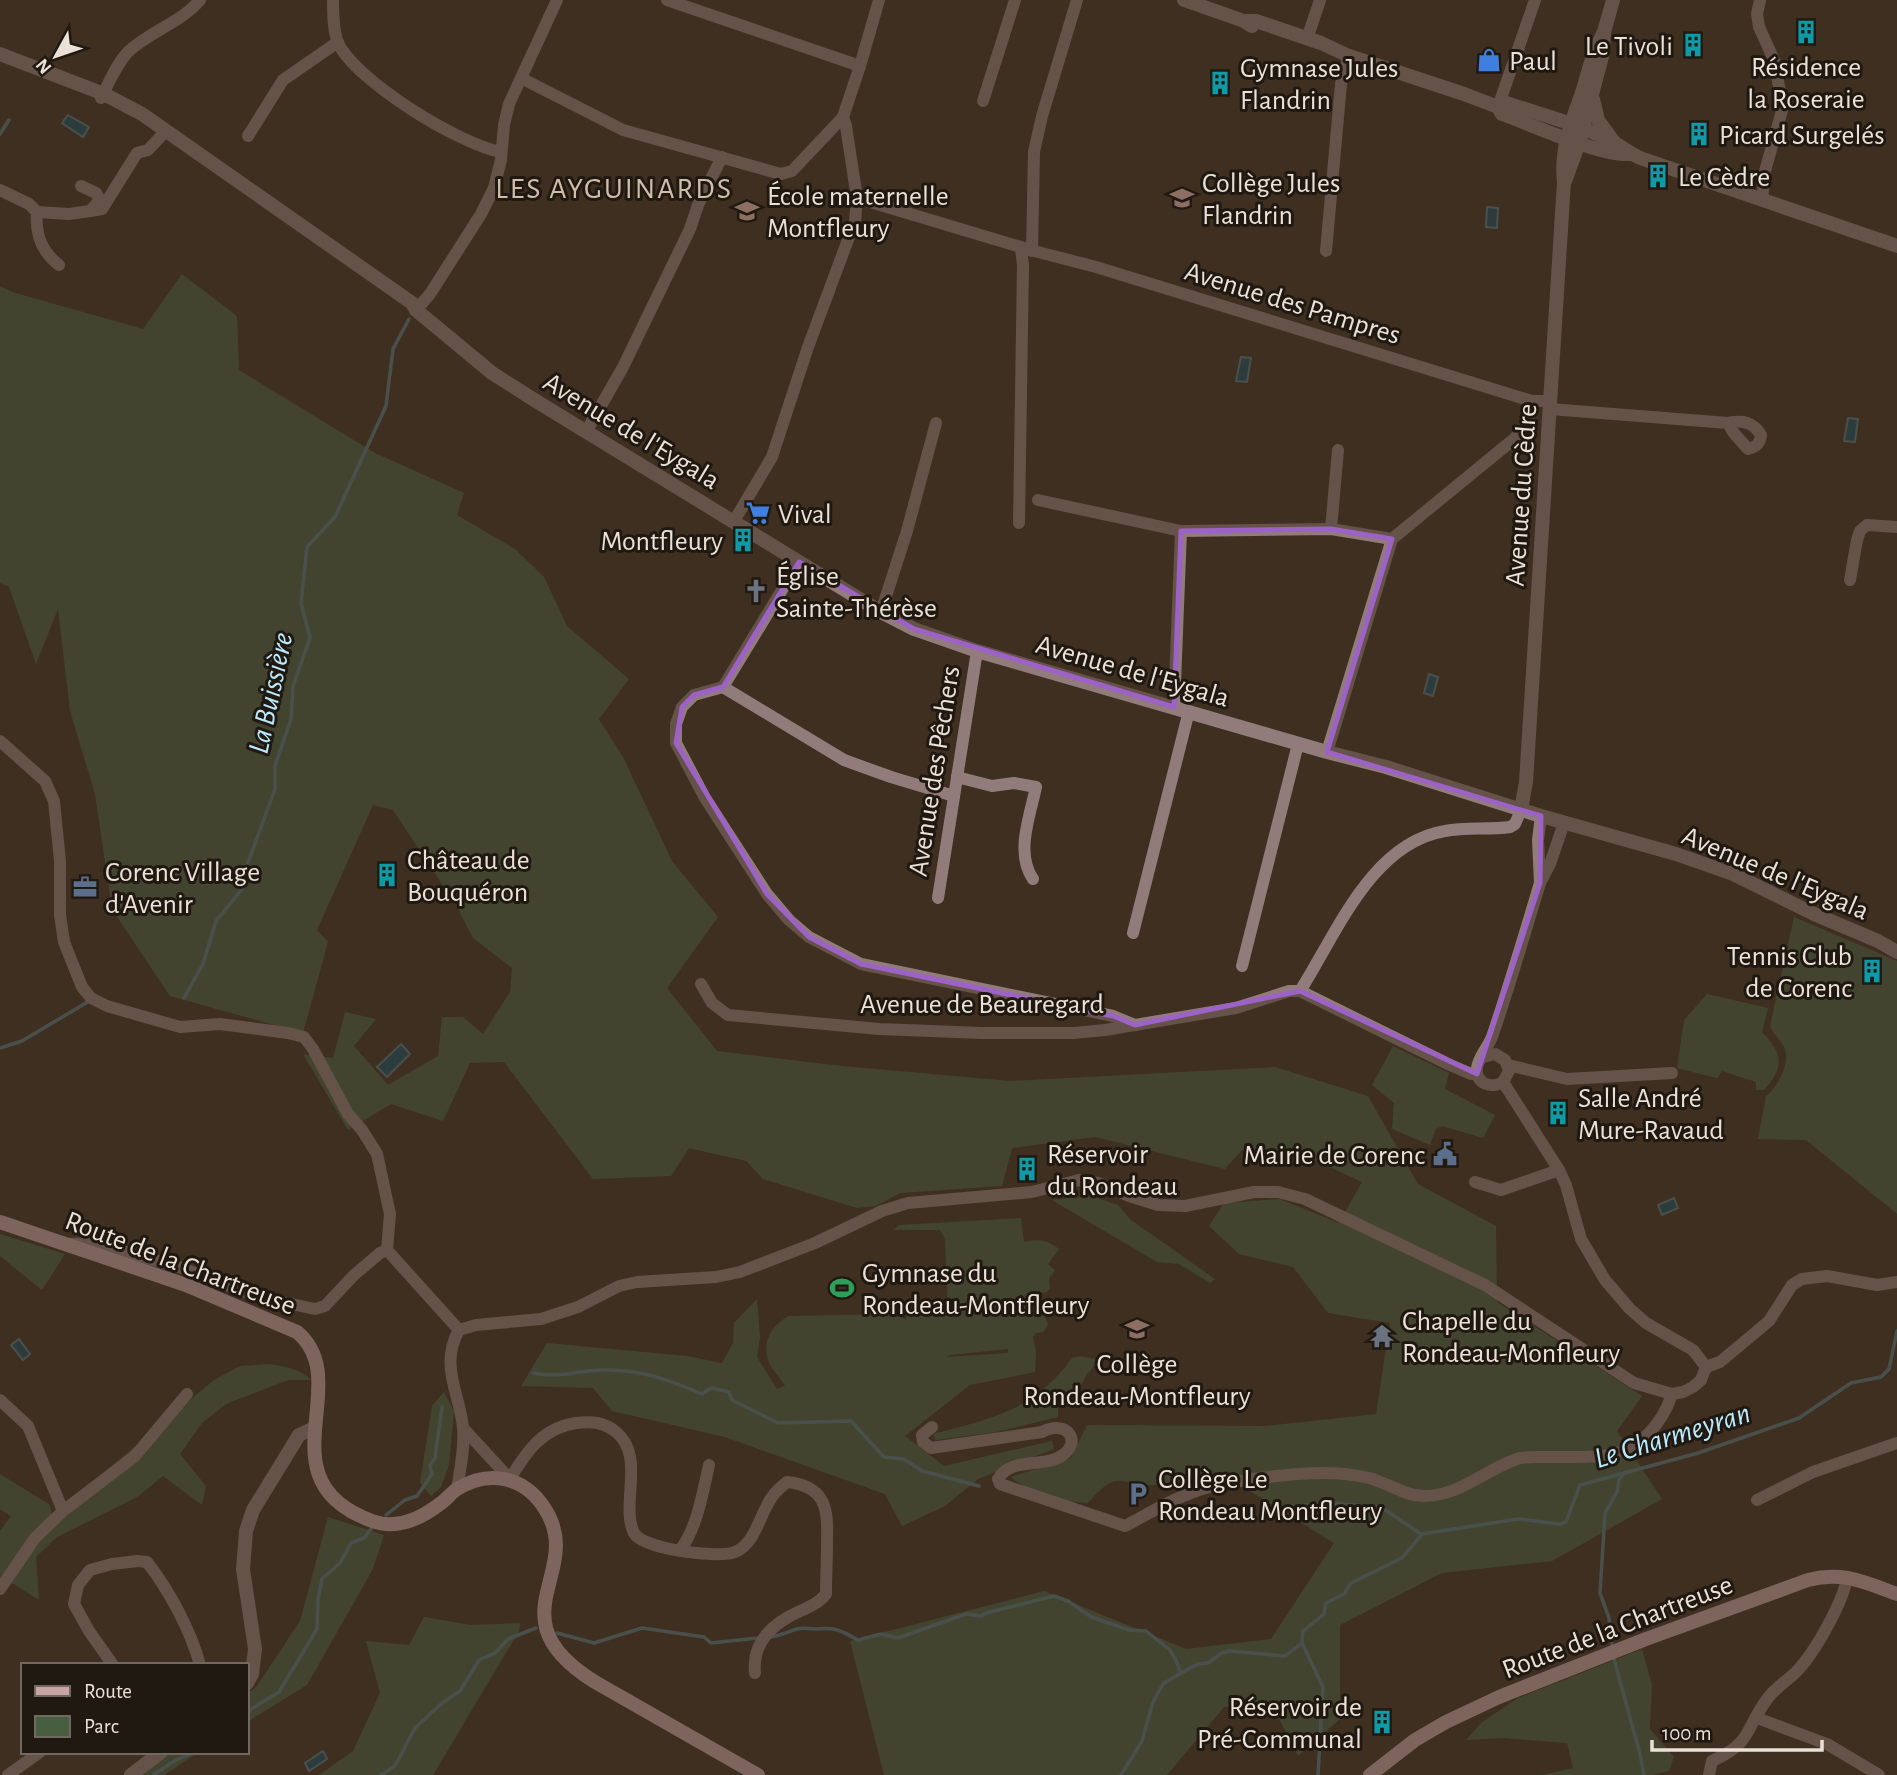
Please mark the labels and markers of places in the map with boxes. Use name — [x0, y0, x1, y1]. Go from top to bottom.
building icon: Résidence la Roseraie — [1792, 18, 1820, 46]
building icon: Le Tivoli — [1679, 31, 1707, 59]
place label: Le Tivoli — [1585, 33, 1673, 61]
shop icon: Paul — [1475, 46, 1503, 74]
place label: Paul — [1509, 48, 1557, 76]
place label: Résidence la Roseraie — [1747, 54, 1865, 114]
place label: Gymnase Jules Flandrin — [1240, 55, 1398, 115]
building icon: Gymnase Jules Flandrin — [1206, 69, 1234, 97]
building icon: Picard Surgelés — [1685, 120, 1713, 148]
place label: Picard Surgelés — [1719, 122, 1885, 150]
building icon: Le Cèdre — [1644, 162, 1672, 190]
place label: Le Cèdre — [1678, 164, 1770, 192]
place label: Collège Jules Flandrin — [1202, 170, 1340, 230]
place label: École maternelle Montfleury — [767, 180, 949, 243]
school or university icon: Collège Jules Flandrin — [1168, 184, 1196, 212]
school or university icon: École maternelle Montfleury — [733, 197, 761, 225]
supermarket icon: Vival — [744, 499, 772, 527]
place label: Vival — [778, 501, 832, 529]
building icon: Montfleury — [729, 526, 757, 554]
place label: Montfleury — [600, 528, 723, 556]
place label: Église Sainte-Thérèse — [776, 560, 937, 623]
church icon: Église Sainte-Thérèse — [742, 577, 770, 605]
place label: Château de Bouquéron — [407, 847, 530, 907]
place label: Corenc Village d'Avenir — [105, 859, 260, 919]
building icon: Château de Bouquéron — [373, 861, 401, 889]
office icon: Corenc Village d'Avenir — [71, 873, 99, 901]
place label: Tennis Club de Corenc — [1727, 943, 1852, 1003]
building icon: Tennis Club de Corenc — [1858, 957, 1886, 985]
place label: Salle André Mure-Ravaud — [1578, 1085, 1724, 1145]
building icon: Salle André Mure-Ravaud — [1544, 1099, 1572, 1127]
public building icon: Mairie de Corenc — [1431, 1140, 1459, 1168]
place label: Réservoir du Rondeau — [1047, 1141, 1177, 1201]
place label: Mairie de Corenc — [1243, 1142, 1425, 1170]
building icon: Réservoir du Rondeau — [1013, 1155, 1041, 1183]
place label: Gymnase du Rondeau-Montfleury — [862, 1260, 1089, 1320]
sports icon: Gymnase du Rondeau-Montfleury — [828, 1274, 856, 1302]
place label: Chapelle du Rondeau-Monfleury — [1402, 1308, 1620, 1368]
school or university icon: Collège Rondeau-Montfleury — [1123, 1315, 1151, 1343]
temple icon: Chapelle du Rondeau-Monfleury — [1368, 1322, 1396, 1350]
place label: Collège Rondeau-Montfleury — [1023, 1351, 1251, 1411]
place label: Collège Le Rondeau Montfleury — [1158, 1466, 1382, 1526]
parking icon: Collège Le Rondeau Montfleury — [1124, 1480, 1152, 1508]
place label: Réservoir de Pré-Communal — [1197, 1694, 1362, 1754]
building icon: Réservoir de Pré-Communal — [1368, 1708, 1396, 1736]

